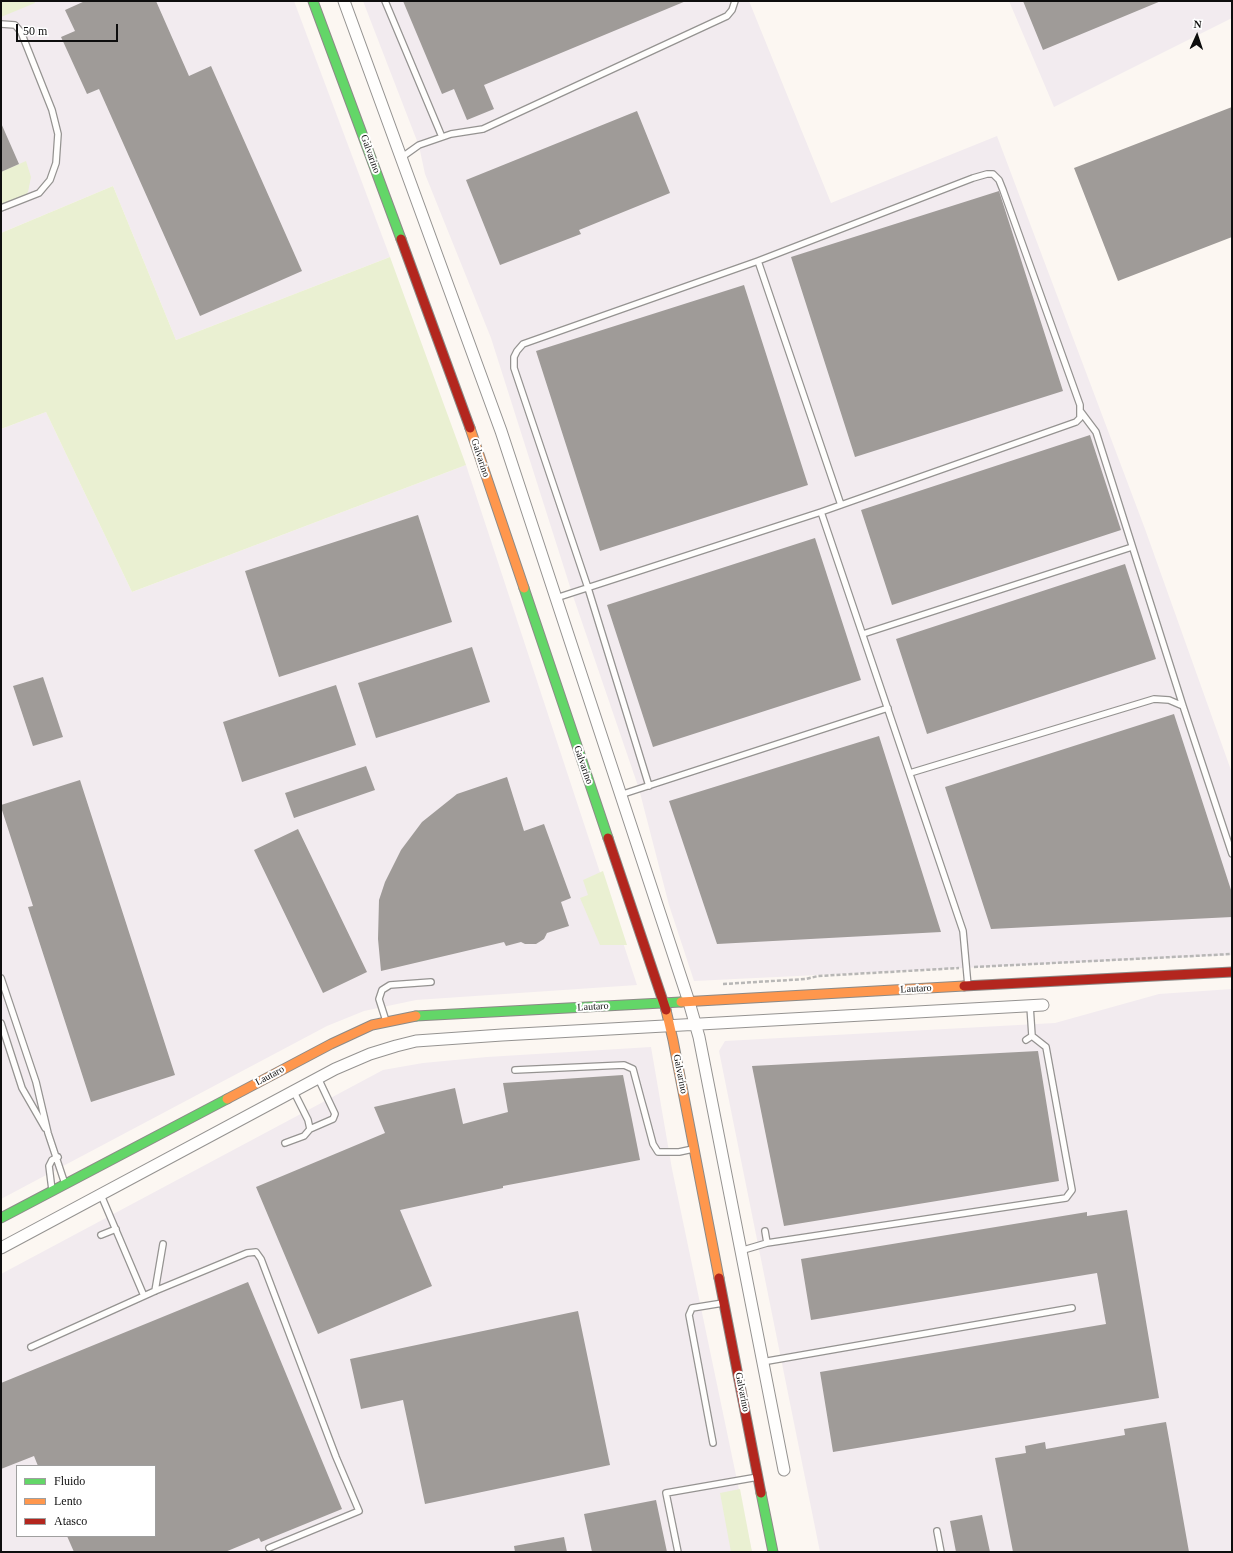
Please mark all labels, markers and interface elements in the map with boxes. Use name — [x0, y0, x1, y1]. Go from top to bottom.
scale bar — [18, 16, 120, 42]
north arrow — [1177, 16, 1217, 56]
text: N — [1193, 18, 1202, 30]
text: 50 m — [23, 24, 47, 38]
street label: Galvarino — [358, 133, 382, 175]
street label: Galvarino — [468, 437, 492, 479]
street label: Galvarino — [571, 744, 595, 786]
street label: Lautaro — [900, 982, 932, 996]
street label: Lautaro — [577, 1000, 609, 1014]
street label: Galvarino — [670, 1053, 690, 1095]
street label: Lautaro — [253, 1063, 287, 1089]
street label: Galvarino — [732, 1371, 752, 1413]
legend — [16, 1465, 156, 1537]
text: Fluido — [54, 1474, 85, 1488]
text: Lento — [54, 1494, 82, 1508]
text: Atasco — [54, 1514, 87, 1528]

